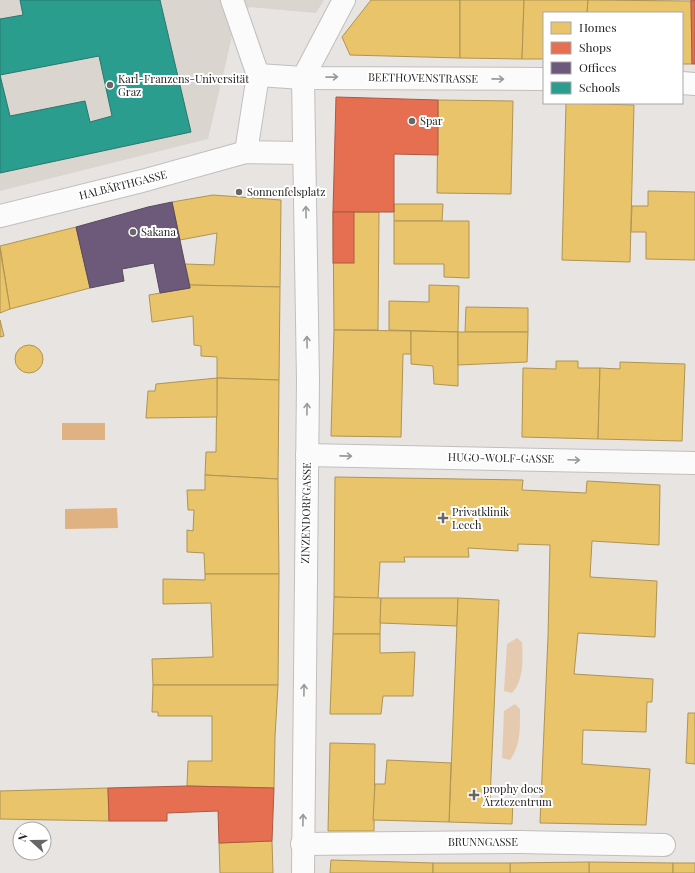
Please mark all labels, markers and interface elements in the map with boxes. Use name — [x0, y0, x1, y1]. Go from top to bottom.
legend — [543, 12, 683, 104]
text: Homes — [579, 19, 617, 35]
text: Shops — [579, 39, 611, 55]
text: Offices — [579, 59, 616, 75]
street label: BEETHOVENSTRASSE — [368, 69, 478, 86]
place label: Karl-Franzens-Universität Graz — [118, 71, 249, 99]
one-way arrow — [325, 73, 338, 81]
one-way arrow — [491, 75, 504, 82]
text: Schools — [579, 79, 620, 95]
marker: Karl-Franzens-Universität Graz — [105, 80, 115, 90]
place label: Spar — [420, 113, 443, 128]
marker: Spar — [407, 116, 417, 126]
street label: HALBÄRTHGASSE — [77, 166, 169, 203]
place label: Sonnenfelsplatz — [247, 184, 325, 199]
marker: Sonnenfelsplatz — [234, 187, 244, 197]
one-way arrow — [302, 206, 310, 219]
place label: Sakana — [141, 224, 176, 239]
marker: Sakana — [128, 227, 138, 237]
one-way arrow — [303, 336, 311, 349]
one-way arrow — [303, 403, 311, 416]
street label: HUGO-WOLF-GASSE — [448, 449, 555, 466]
one-way arrow — [339, 452, 352, 459]
one-way arrow — [567, 456, 580, 464]
street label: ZINZENDORFGASSE — [297, 462, 314, 564]
place label: Privatklinik Leech — [452, 504, 509, 532]
marker: Privatklinik Leech — [437, 512, 449, 524]
one-way arrow — [300, 684, 308, 697]
place label: prophy docs Ärztezentrum — [482, 781, 552, 809]
marker: prophy docs Ärztezentrum — [468, 789, 480, 801]
one-way arrow — [299, 814, 307, 827]
north arrow — [12, 821, 52, 861]
text: N — [14, 831, 31, 844]
street label: BRUNNGASSE — [448, 834, 518, 849]

